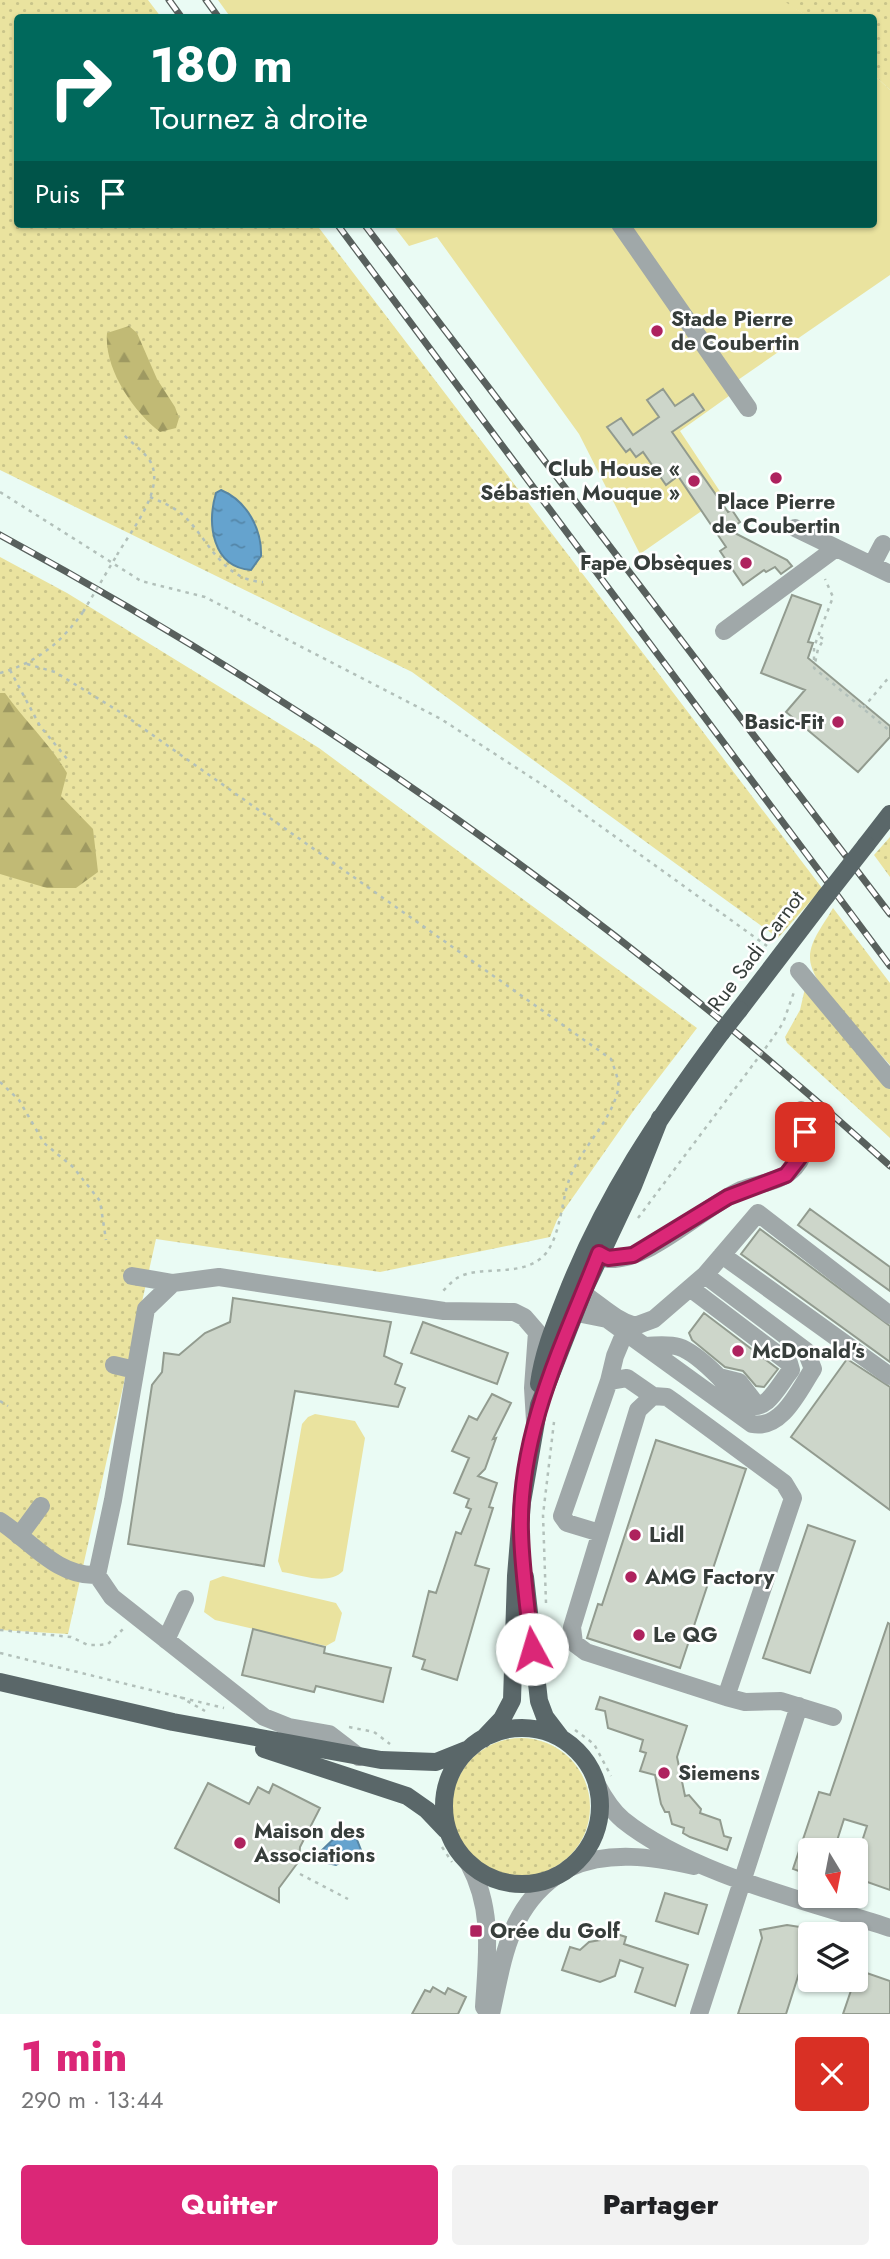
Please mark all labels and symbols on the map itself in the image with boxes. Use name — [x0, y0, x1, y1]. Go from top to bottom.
place label: Stade Pierre de Coubertin — [671, 304, 800, 358]
marker: Stade Pierre de Coubertin — [649, 323, 665, 339]
place label: Club House « Sébastien Mouque » — [480, 454, 680, 508]
marker: Place Pierre de Coubertin — [768, 470, 784, 486]
marker: Club House « Sébastien Mouque » — [686, 473, 702, 489]
place label: Place Pierre de Coubertin — [712, 487, 840, 541]
place label: Fape Obsèques — [580, 548, 732, 578]
marker: Fape Obsèques — [738, 555, 754, 571]
place label: Basic-Fit — [744, 707, 824, 737]
marker: Basic-Fit — [830, 714, 846, 730]
street label: Rue Sadi Carnot — [701, 884, 811, 1018]
pin — [775, 1102, 835, 1162]
place label: McDonald's — [752, 1336, 865, 1366]
marker: McDonald's — [730, 1343, 746, 1359]
place label: Lidl — [649, 1520, 685, 1550]
marker: Lidl — [627, 1527, 643, 1543]
place label: AMG Factory — [644, 1562, 776, 1592]
marker: AMG Factory — [623, 1569, 639, 1585]
position arrow — [495, 1612, 569, 1686]
place label: Le QG — [653, 1620, 718, 1650]
marker: Le QG — [631, 1627, 647, 1643]
place label: Siemens — [678, 1758, 760, 1788]
marker: Siemens — [656, 1765, 672, 1781]
place label: Maison des Associations — [253, 1816, 375, 1870]
marker: Maison des Associations — [232, 1835, 248, 1851]
north arrow — [798, 1838, 868, 1908]
place label: Orée du Golf — [490, 1916, 620, 1946]
marker: Orée du Golf — [468, 1923, 484, 1939]

